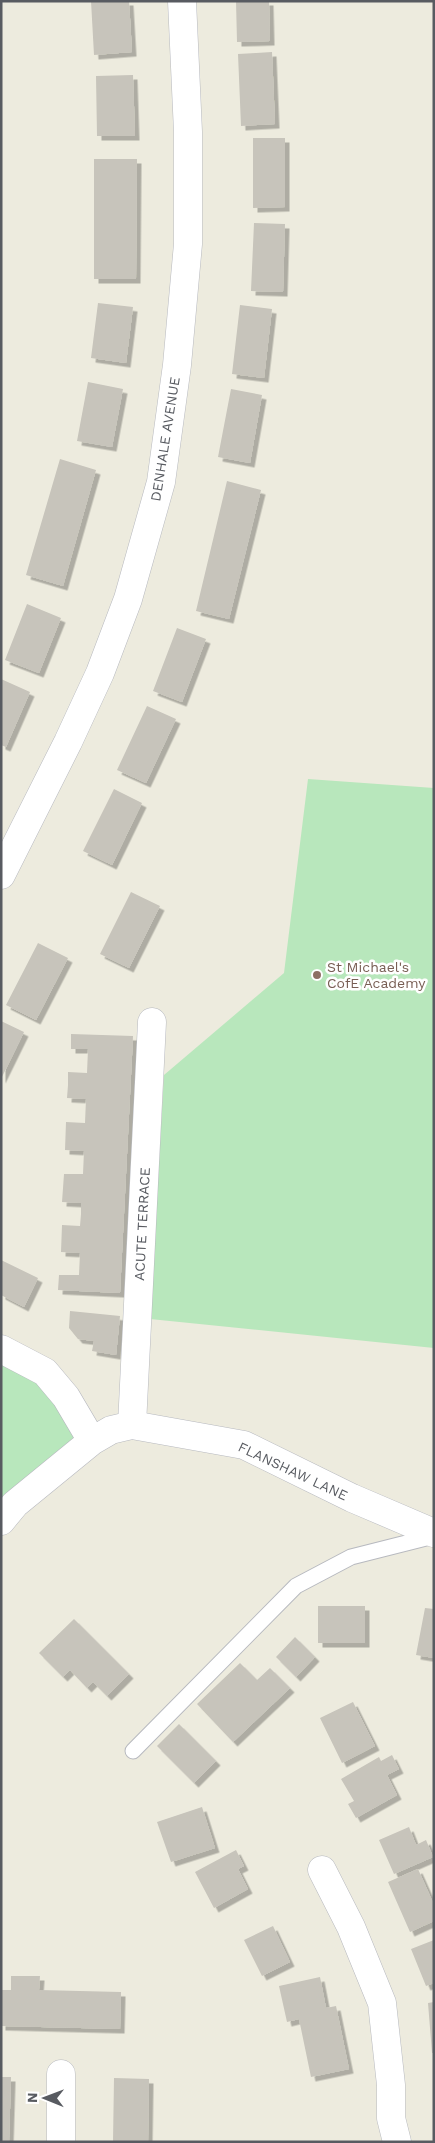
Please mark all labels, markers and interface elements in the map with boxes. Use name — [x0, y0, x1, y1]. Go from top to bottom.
street label: DENHALE AVENUE — [147, 376, 183, 502]
place label: St Michael's CofE Academy — [327, 959, 426, 991]
marker: St Michael's CofE Academy — [311, 969, 323, 981]
street label: ACUTE TERRACE — [131, 1167, 153, 1281]
street label: FLANSHAW LANE — [236, 1439, 350, 1503]
north arrow — [20, 2073, 70, 2123]
text: N — [24, 2092, 40, 2103]

